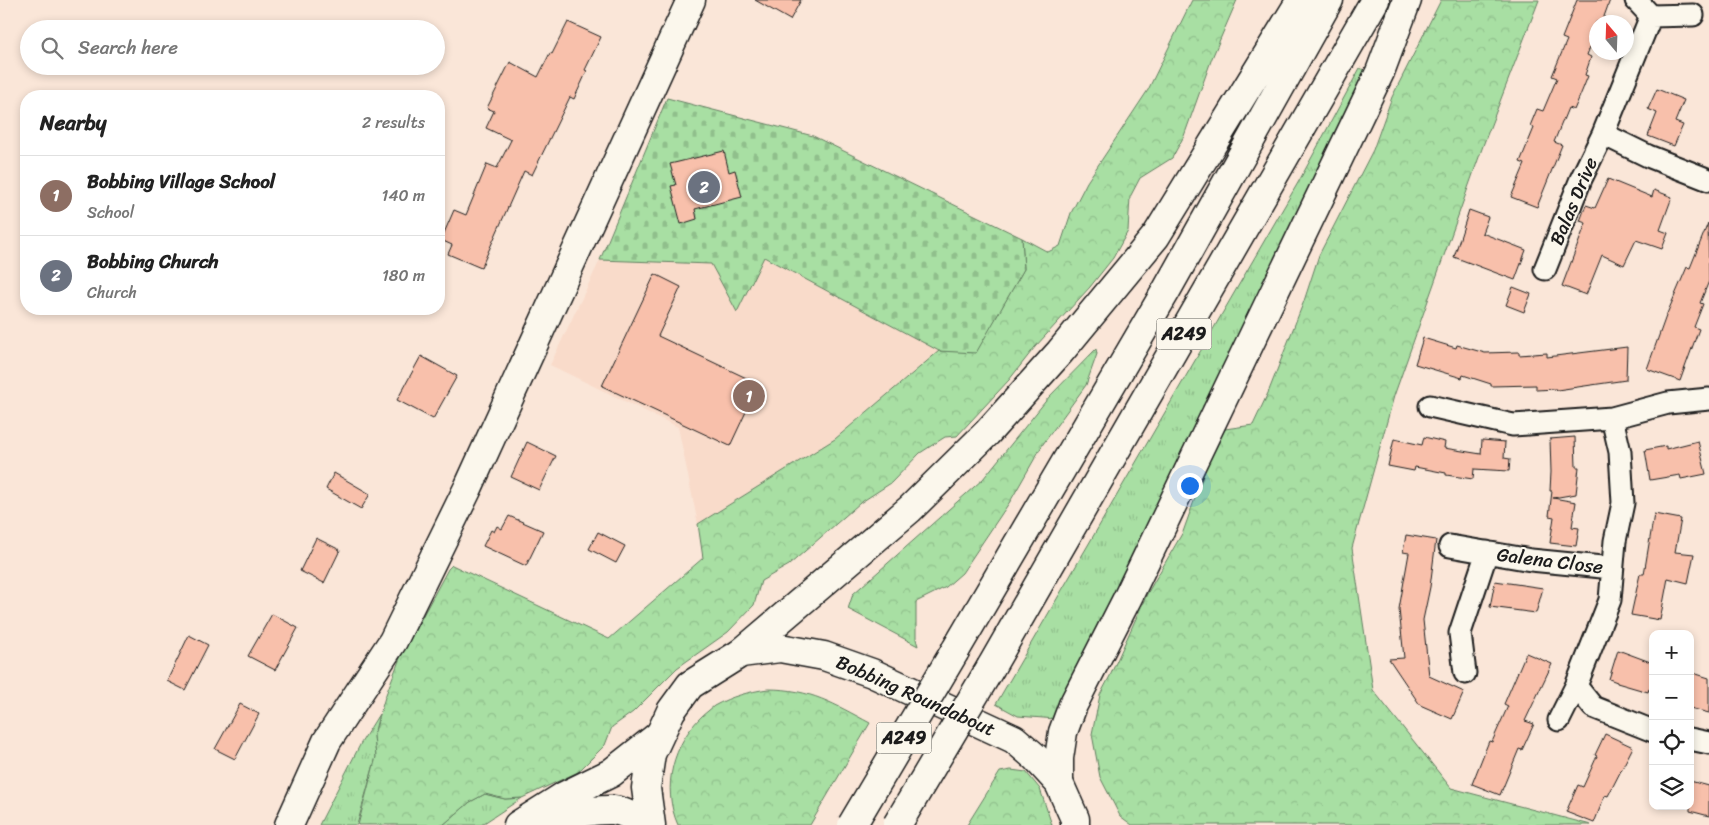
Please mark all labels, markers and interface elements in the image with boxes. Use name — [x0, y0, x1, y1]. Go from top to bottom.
north arrow — [1589, 15, 1634, 60]
search box — [20, 20, 445, 75]
text: Search here — [78, 31, 178, 64]
icon: search — [38, 34, 66, 62]
text: Nearby — [40, 104, 106, 142]
text: 2 results — [362, 108, 425, 137]
street label: Balas Drive — [1540, 152, 1607, 251]
text: Bobbing Village School — [87, 165, 275, 198]
pin: 2 — [688, 168, 720, 206]
text: 1 — [53, 181, 59, 210]
text: 140 m — [382, 181, 425, 210]
text: School — [87, 198, 134, 227]
text: Bobbing Church — [87, 245, 219, 278]
text: 2 — [51, 261, 61, 290]
text: 180 m — [382, 261, 425, 290]
text: Church — [87, 278, 137, 307]
road number: A249 — [1156, 318, 1212, 349]
pin: 1 — [733, 377, 765, 415]
your location — [1177, 473, 1203, 499]
street label: Galena Close — [1495, 538, 1605, 583]
map controls — [1649, 630, 1694, 810]
button: + — [1649, 630, 1694, 675]
street label: Bobbing Roundabout — [831, 645, 1001, 745]
button: − — [1649, 675, 1694, 720]
button: locate — [1649, 720, 1694, 765]
road number: A249 — [876, 722, 932, 754]
button: layers — [1649, 765, 1694, 810]

